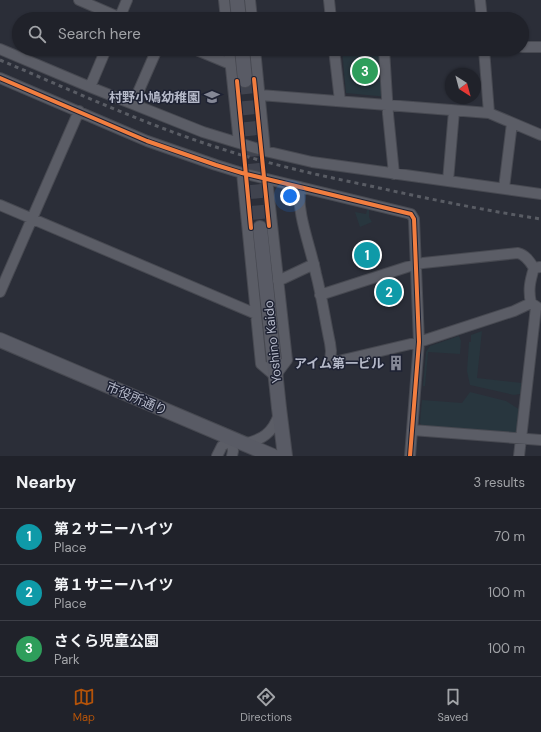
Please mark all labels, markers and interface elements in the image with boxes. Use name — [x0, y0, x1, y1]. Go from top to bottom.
search box — [12, 12, 529, 56]
icon: search — [26, 23, 48, 45]
text: Search here — [58, 24, 141, 44]
pin: 3 — [352, 56, 378, 86]
north arrow — [445, 68, 481, 104]
school or university icon: 村野小鳩幼稚園 — [203, 88, 221, 106]
place label: 村野小鳩幼稚園 — [109, 89, 200, 106]
your location — [280, 186, 300, 206]
pin: 1 — [354, 240, 380, 270]
pin: 2 — [376, 277, 402, 307]
street label: Yoshino Kaido — [260, 299, 285, 384]
building icon: アイム第一ビル — [387, 354, 405, 372]
place label: アイム第一ビル — [294, 355, 384, 372]
street label: 市役所通り — [104, 378, 170, 419]
text: Nearby — [16, 471, 76, 493]
text: 3 results — [473, 474, 525, 491]
text: 第２サニーハイツ — [54, 519, 173, 539]
text: 1 — [27, 528, 31, 545]
text: 70 m — [494, 528, 525, 545]
text: Place — [54, 539, 86, 556]
text: 第１サニーハイツ — [54, 575, 173, 595]
text: 2 — [25, 584, 33, 601]
text: 100 m — [488, 584, 525, 601]
text: Place — [54, 595, 86, 612]
text: さくら児童公園 — [54, 631, 159, 651]
text: 3 — [25, 640, 33, 657]
text: 100 m — [488, 640, 525, 657]
text: Park — [54, 651, 80, 668]
tab: Map — [73, 686, 95, 724]
tab: Directions — [240, 686, 292, 724]
tab: Saved — [437, 686, 468, 724]

